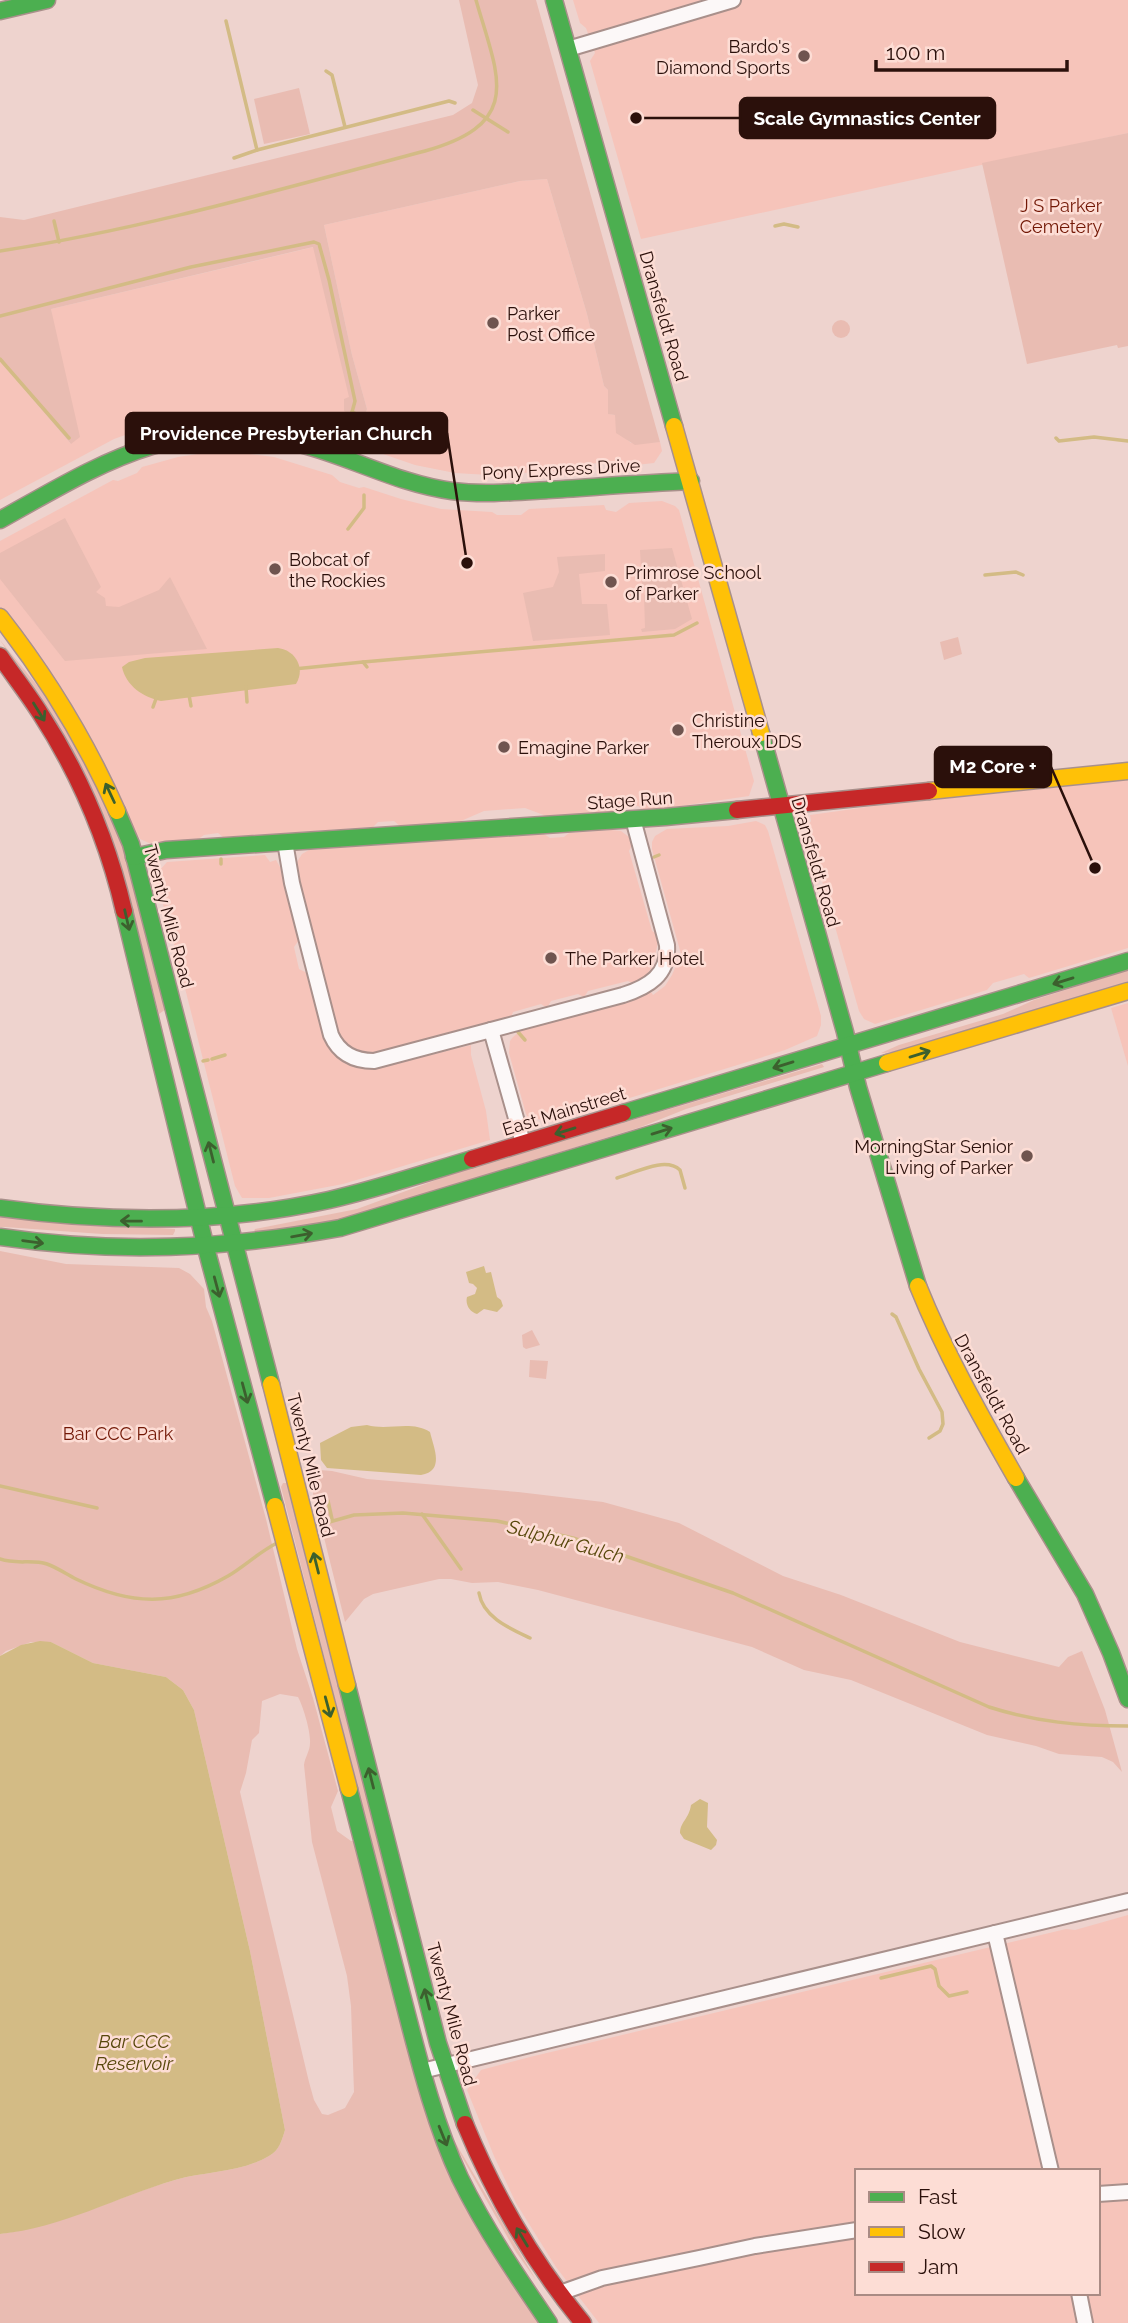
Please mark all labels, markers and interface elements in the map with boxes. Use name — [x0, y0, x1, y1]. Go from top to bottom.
scale bar — [876, 28, 1067, 72]
place label: Bardo's Diamond Sports — [656, 36, 790, 78]
text: 100 m — [886, 40, 945, 65]
marker: Bardo's Diamond Sports — [796, 48, 812, 64]
callout: Scale Gymnastics Center — [740, 98, 995, 138]
text: Scale Gymnastics Center — [753, 107, 981, 129]
park label: J S Parker Cemetery — [1020, 195, 1103, 237]
street label: Dransfeldt Road — [635, 249, 693, 383]
place label: Parker Post Office — [507, 303, 596, 345]
marker: Parker Post Office — [485, 315, 501, 331]
callout: Providence Presbyterian Church — [126, 413, 447, 453]
text: Providence Presbyterian Church — [140, 422, 432, 444]
street label: Pony Express Drive — [481, 454, 641, 484]
place label: Bobcat of the Rockies — [289, 549, 386, 591]
marker: Bobcat of the Rockies — [267, 561, 283, 577]
place label: Primrose School of Parker — [625, 562, 761, 604]
marker: Primrose School of Parker — [603, 574, 619, 590]
one-way arrow — [33, 701, 47, 721]
place label: Christine Theroux DDS — [692, 710, 802, 752]
marker: Christine Theroux DDS — [670, 722, 686, 738]
place label: Emagine Parker — [518, 737, 650, 758]
marker: Emagine Parker — [496, 739, 512, 755]
callout: M2 Core + — [935, 747, 1051, 787]
text: M2 Core + — [949, 755, 1037, 777]
one-way arrow — [103, 783, 116, 804]
street label: Stage Run — [587, 787, 673, 813]
street label: Dransfeldt Road — [787, 795, 845, 929]
street label: Twenty Mile Road — [140, 842, 198, 990]
one-way arrow — [121, 908, 134, 931]
place label: The Parker Hotel — [565, 948, 704, 969]
marker: The Parker Hotel — [543, 950, 559, 966]
one-way arrow — [1052, 975, 1074, 988]
one-way arrow — [909, 1046, 931, 1059]
one-way arrow — [772, 1060, 794, 1073]
street label: East Mainstreet — [500, 1082, 628, 1140]
one-way arrow — [651, 1124, 673, 1137]
one-way arrow — [554, 1125, 576, 1138]
place label: MorningStar Senior Living of Parker — [854, 1136, 1014, 1178]
one-way arrow — [204, 1141, 217, 1163]
marker: MorningStar Senior Living of Parker — [1019, 1148, 1035, 1164]
one-way arrow — [120, 1214, 143, 1228]
one-way arrow — [290, 1228, 313, 1241]
one-way arrow — [22, 1235, 44, 1248]
one-way arrow — [211, 1276, 224, 1298]
street label: Dransfeldt Road — [950, 1330, 1034, 1458]
one-way arrow — [239, 1381, 252, 1404]
street label: Twenty Mile Road — [283, 1391, 339, 1539]
park label: Bar CCC Park — [63, 1423, 174, 1444]
water label: Sulphur Gulch — [504, 1515, 627, 1567]
one-way arrow — [309, 1553, 322, 1575]
one-way arrow — [322, 1695, 335, 1718]
one-way arrow — [364, 1768, 377, 1790]
street label: Twenty Mile Road — [423, 1940, 481, 2088]
one-way arrow — [420, 1988, 433, 2011]
water label: Bar CCC Reservoir — [95, 2030, 175, 2074]
one-way arrow — [438, 2124, 451, 2146]
legend — [855, 2169, 1100, 2295]
text: Fast — [918, 2184, 958, 2209]
text: Slow — [918, 2219, 966, 2244]
one-way arrow — [515, 2227, 529, 2247]
text: Jam — [918, 2254, 959, 2279]

